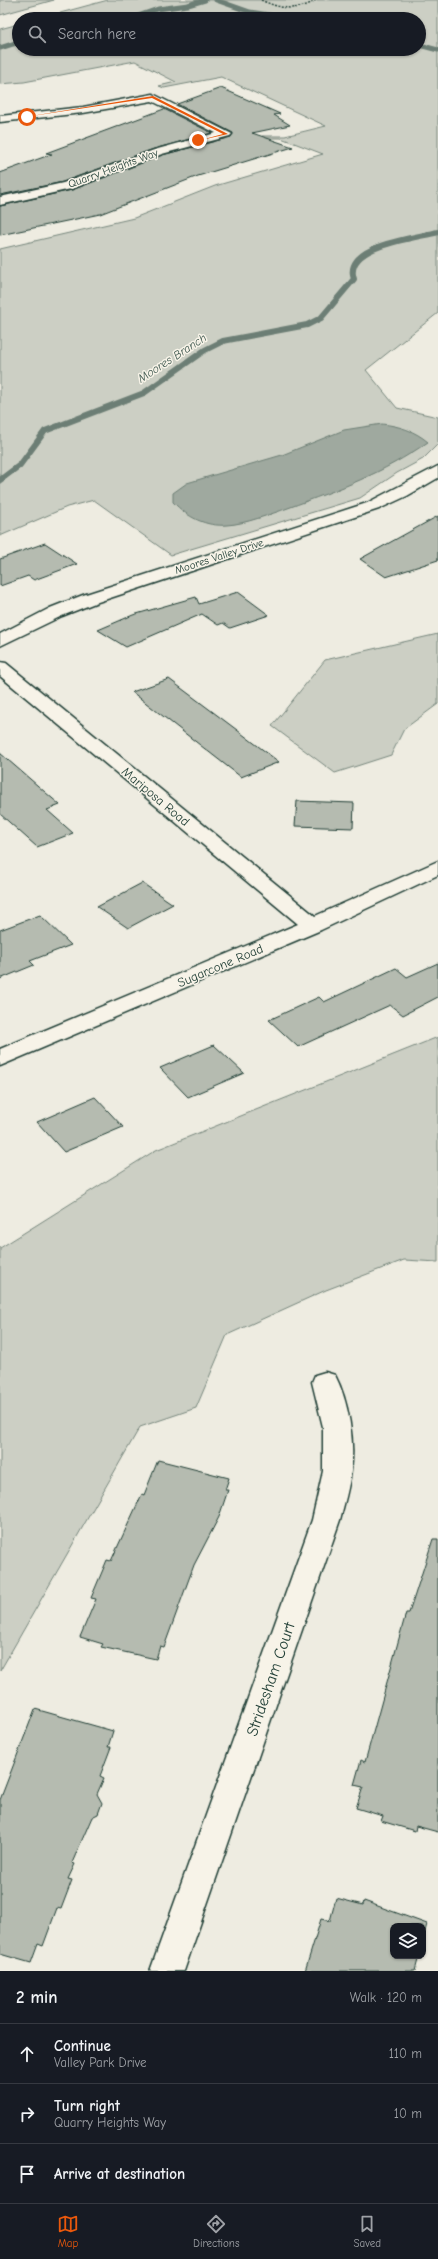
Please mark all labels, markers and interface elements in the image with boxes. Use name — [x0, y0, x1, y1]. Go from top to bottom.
search box — [12, 12, 426, 56]
icon: search — [26, 23, 48, 45]
text: Search here — [58, 25, 136, 43]
route start — [18, 108, 36, 126]
route end — [189, 131, 207, 149]
street label: Quarry Heights Way — [66, 146, 160, 191]
water label: Moores Branch — [134, 331, 209, 386]
street label: Moores Valley Drive — [173, 536, 266, 577]
street label: Mariposa Road — [119, 764, 193, 829]
street label: Sugarcone Road — [175, 941, 265, 990]
street label: Stridesham Court — [243, 1620, 299, 1739]
map controls — [390, 1923, 426, 1959]
button: layers — [390, 1923, 426, 1959]
text: 2 min — [16, 1988, 57, 2007]
text: Walk · 120 m — [350, 1990, 422, 2005]
text: Continue — [54, 2037, 111, 2055]
icon: ahead — [16, 2043, 38, 2065]
text: 110 m — [389, 2046, 422, 2061]
text: Valley Park Drive — [54, 2055, 147, 2070]
text: Turn right — [54, 2097, 120, 2115]
icon: right — [16, 2103, 38, 2125]
text: 10 m — [394, 2106, 422, 2121]
text: Quarry Heights Way — [54, 2115, 166, 2130]
icon: arrive — [16, 2163, 38, 2185]
text: Arrive at destination — [54, 2165, 185, 2183]
tab: Map — [57, 2213, 79, 2250]
tab: Directions — [193, 2213, 240, 2250]
tab: Saved — [354, 2213, 381, 2250]

